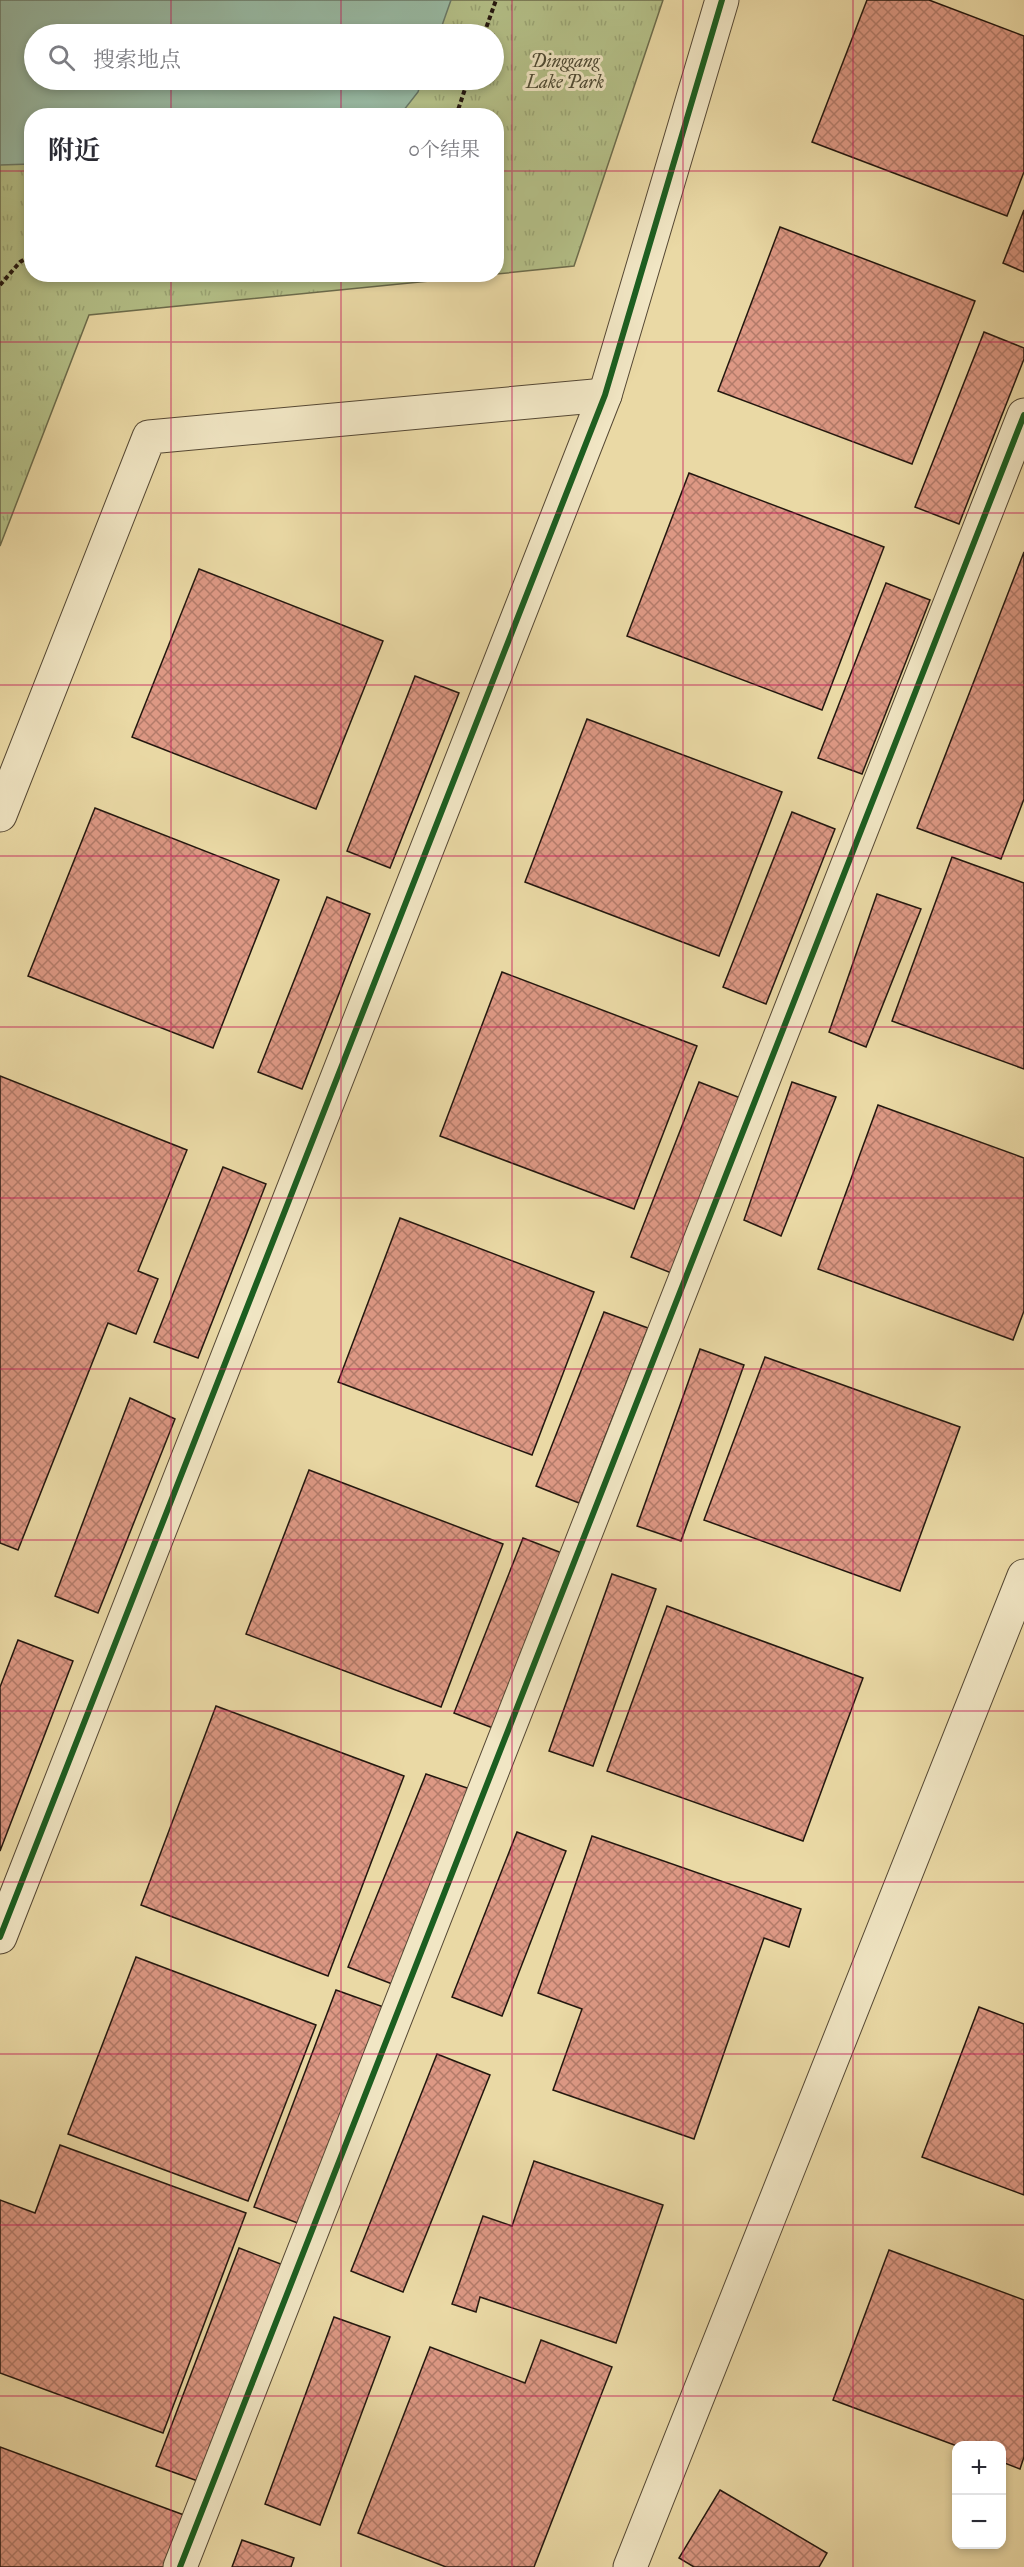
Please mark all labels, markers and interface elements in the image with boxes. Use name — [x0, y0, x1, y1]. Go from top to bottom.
search box — [24, 24, 504, 90]
icon: search — [45, 41, 78, 74]
text: 搜索地点 — [93, 46, 181, 73]
park label: Dinggang Lake Park — [525, 50, 604, 93]
text: 附近 — [48, 134, 100, 166]
text: 0个结果 — [408, 137, 480, 161]
map controls — [952, 2441, 1006, 2549]
button: + — [952, 2441, 1006, 2495]
button: − — [952, 2495, 1006, 2549]

